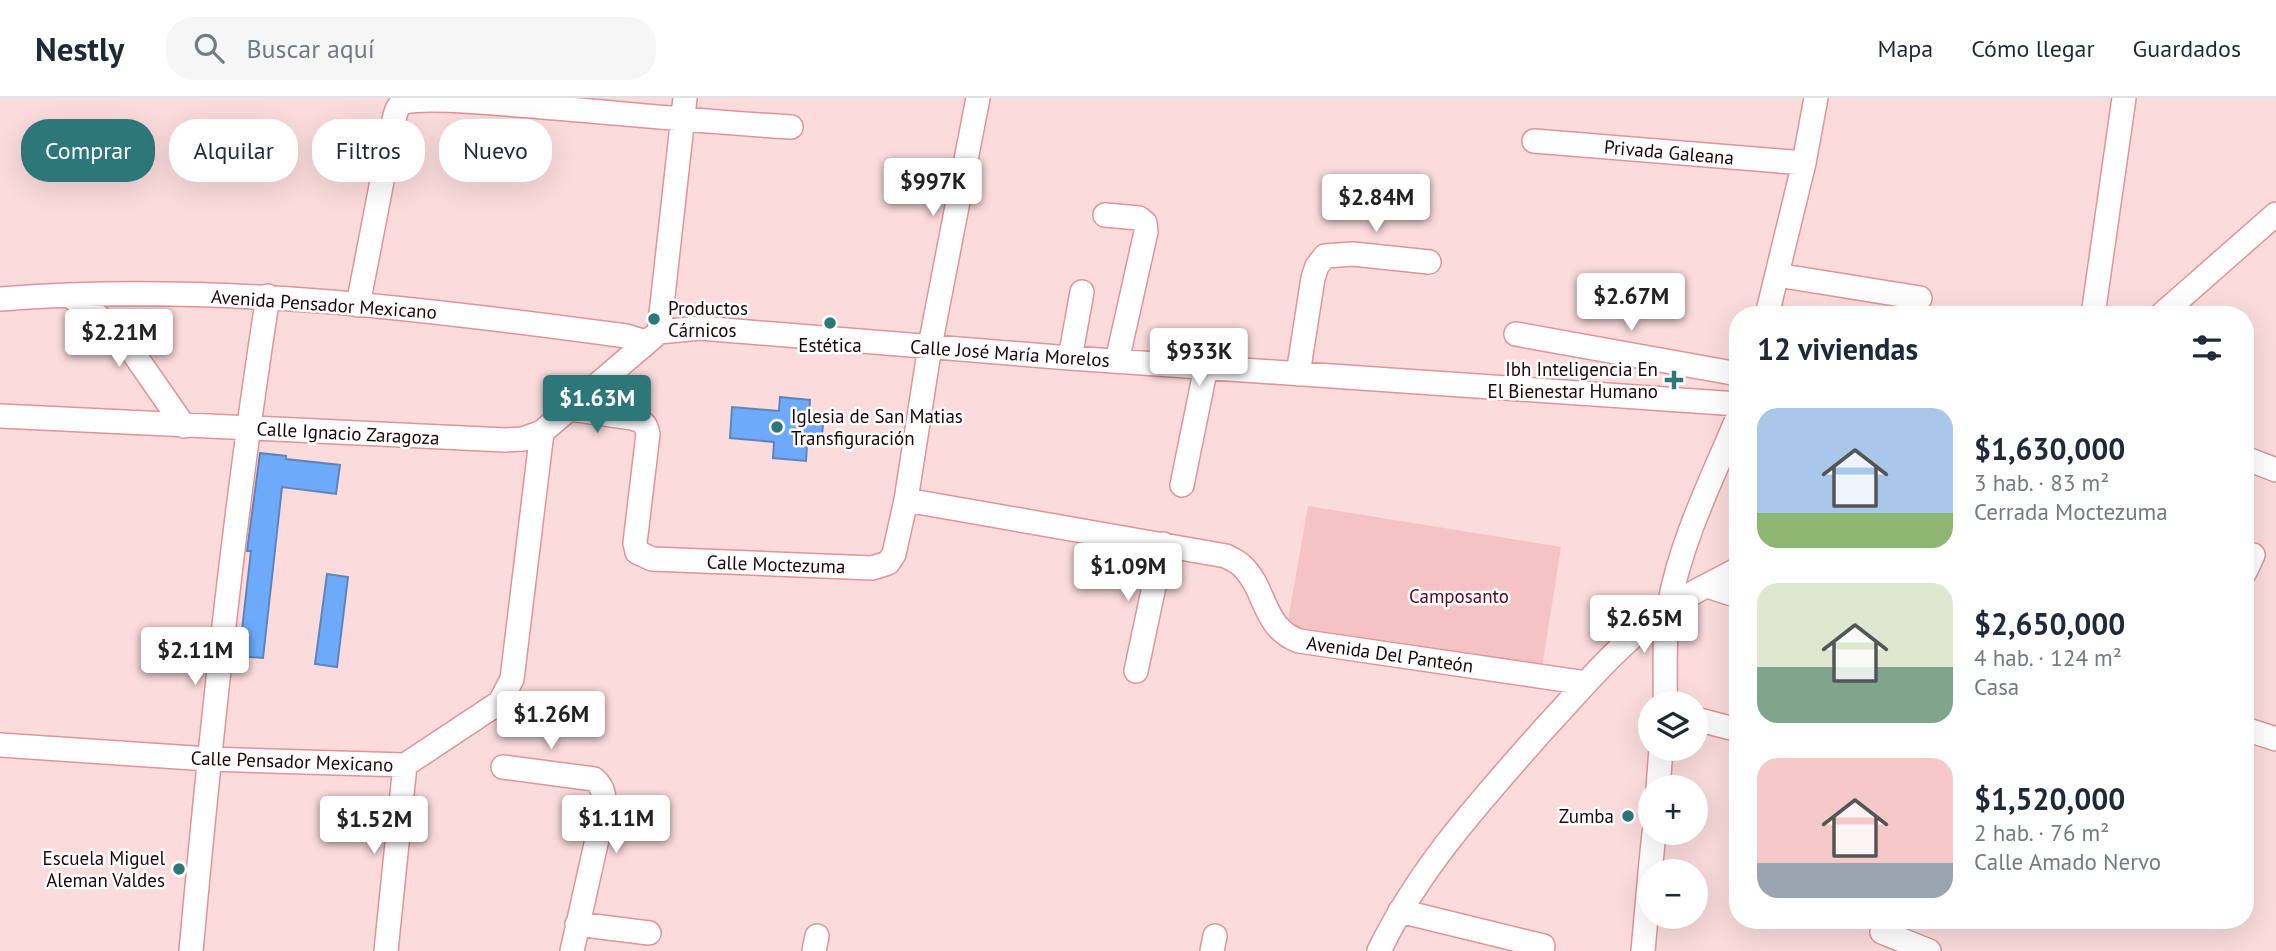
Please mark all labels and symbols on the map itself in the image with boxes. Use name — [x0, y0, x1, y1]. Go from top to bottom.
street label: Privada Galeana — [1603, 134, 1735, 170]
pin: $997K — [884, 158, 982, 218]
pin: $2.84M — [1319, 174, 1433, 234]
pin: $2.67M — [1574, 274, 1688, 333]
street label: Avenida Pensador Mexicano — [210, 284, 438, 324]
place label: Productos Cárnicos — [668, 296, 748, 342]
pin: $2.21M — [62, 310, 176, 369]
marker: Productos Cárnicos — [646, 311, 662, 327]
marker: Estética — [822, 315, 838, 331]
pin: $933K — [1150, 328, 1248, 388]
place label: Estética — [798, 333, 862, 357]
street label: Calle José María Morelos — [910, 334, 1110, 372]
place label: Ibh Inteligencia En El Bienestar Humano — [1487, 357, 1658, 403]
marker: Ibh Inteligencia En El Bienestar Humano — [1664, 370, 1684, 390]
pin: $1.63M — [540, 376, 654, 435]
place label: Iglesia de San Matias Transfiguración — [791, 404, 963, 450]
street label: Calle Ignacio Zaragoza — [256, 416, 440, 450]
marker: Iglesia de San Matias Transfiguración — [769, 419, 785, 435]
pin: $1.09M — [1071, 544, 1185, 603]
street label: Calle Moctezuma — [706, 550, 846, 578]
park label: Camposanto — [1409, 584, 1509, 608]
pin: $2.65M — [1587, 596, 1701, 655]
pin: $2.11M — [138, 628, 252, 687]
street label: Avenida Del Panteón — [1305, 630, 1475, 678]
pin: $1.26M — [494, 692, 608, 751]
street label: Calle Pensador Mexicano — [190, 745, 394, 777]
pin: $1.52M — [317, 796, 431, 856]
pin: $1.11M — [559, 796, 673, 855]
place label: Zumba — [1559, 804, 1614, 828]
marker: Zumba — [1620, 808, 1636, 824]
place label: Escuela Miguel Aleman Valdes — [43, 846, 165, 892]
marker: Escuela Miguel Aleman Valdes — [171, 861, 187, 877]

